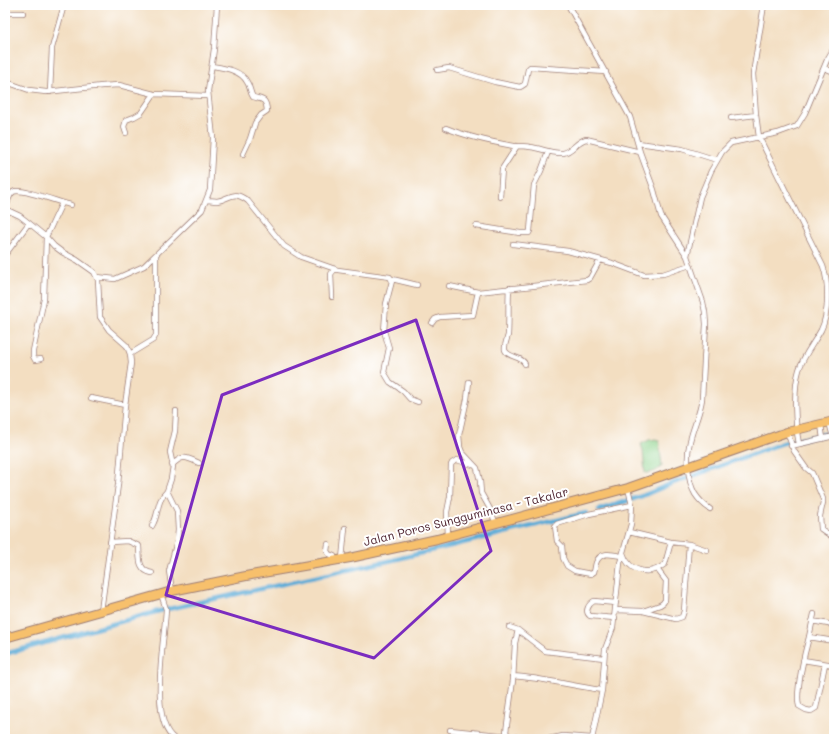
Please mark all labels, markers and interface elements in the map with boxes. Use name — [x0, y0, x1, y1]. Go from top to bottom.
street label: Jalan Poros Sungguminasa - Takalar — [362, 483, 570, 549]

